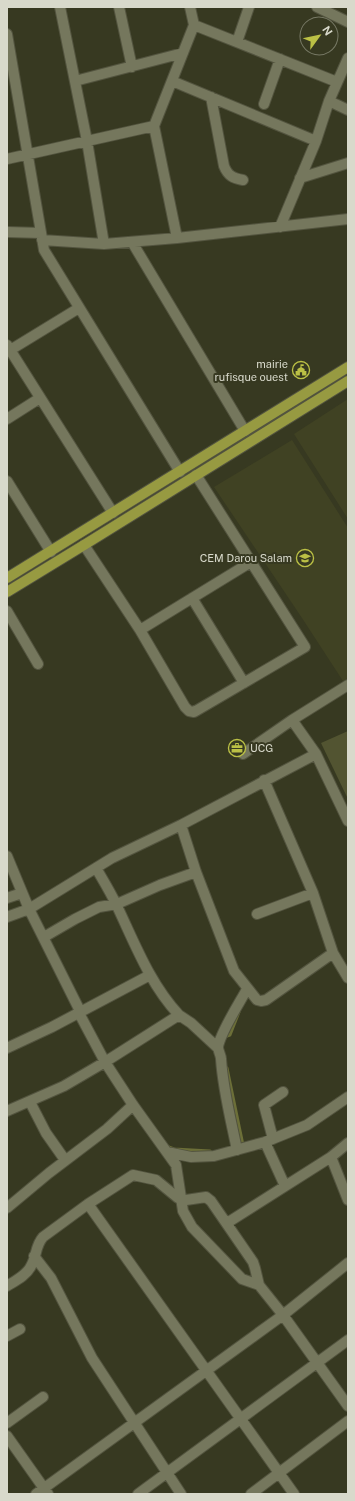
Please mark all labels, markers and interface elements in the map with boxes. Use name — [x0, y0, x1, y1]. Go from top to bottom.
north arrow — [299, 16, 339, 56]
text: N — [320, 24, 335, 37]
place label: mairie rufisque ouest — [215, 358, 288, 383]
public building icon: mairie rufisque ouest — [291, 360, 311, 380]
school or university icon: CEM Darou Salam — [295, 548, 315, 568]
place label: CEM Darou Salam — [200, 552, 292, 564]
office icon: UCG — [227, 738, 247, 758]
place label: UCG — [250, 742, 273, 754]

